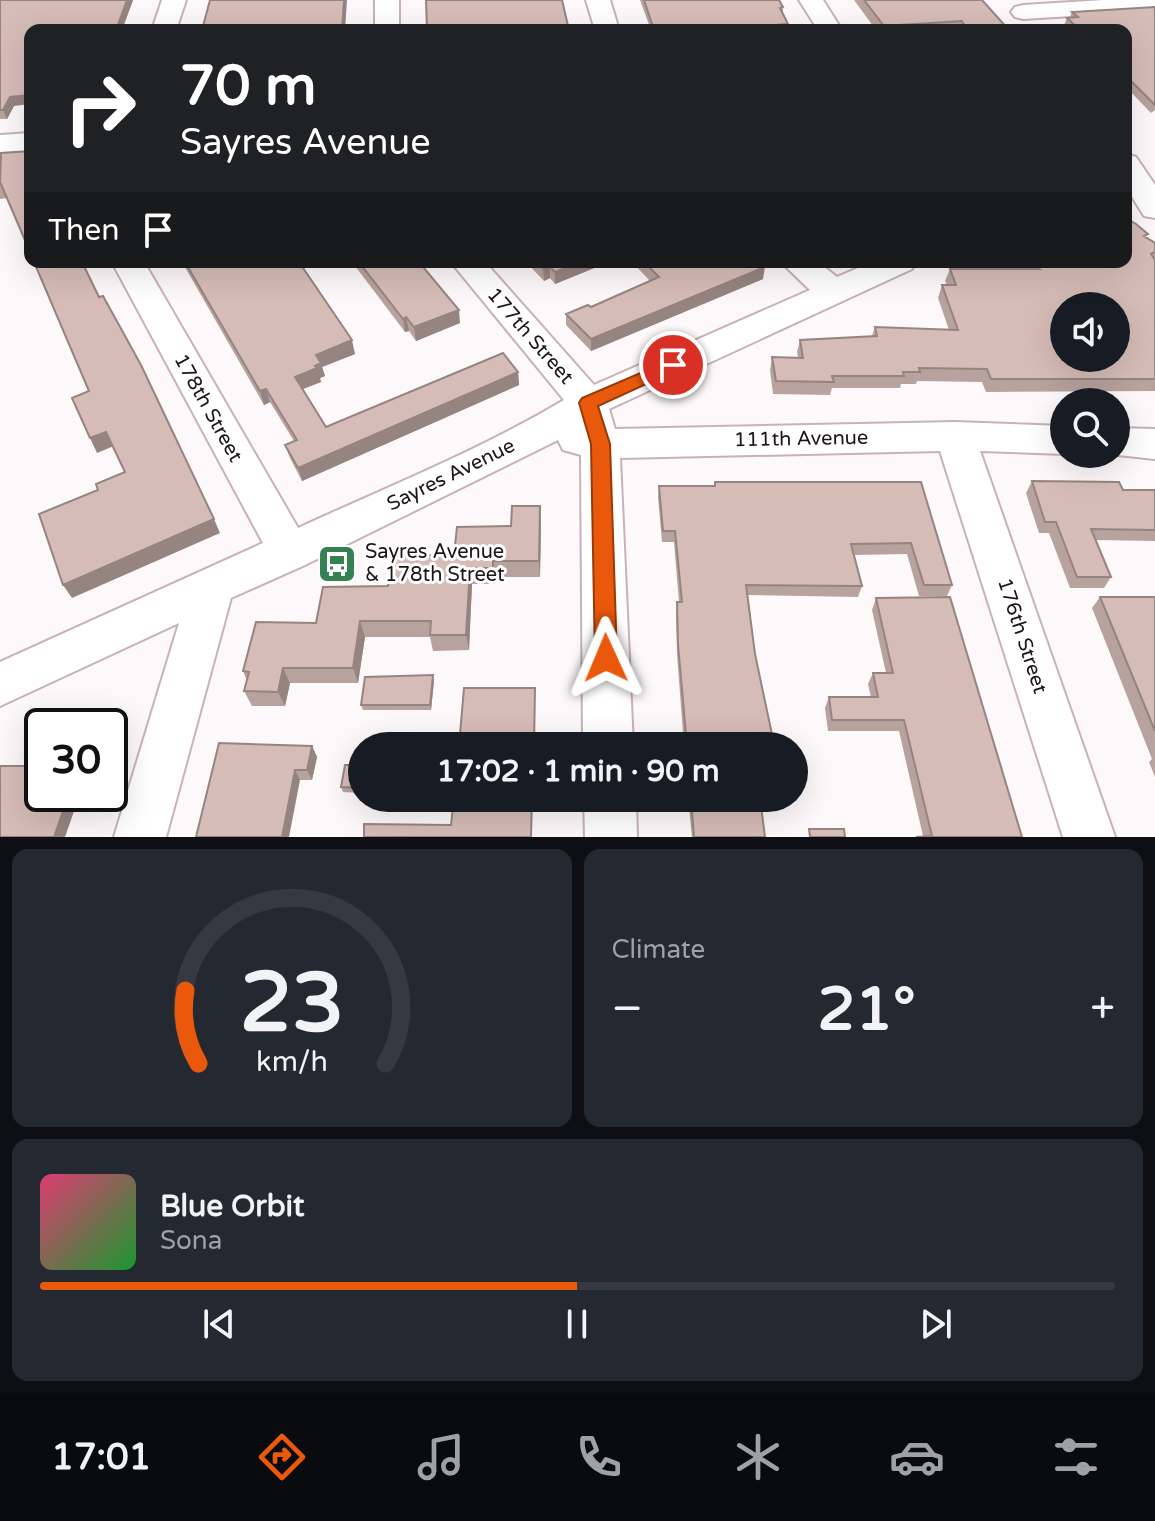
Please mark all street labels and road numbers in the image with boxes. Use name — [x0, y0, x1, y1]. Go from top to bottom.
street label: 177th Street — [482, 283, 579, 389]
street label: 178th Street — [168, 350, 248, 467]
street label: 111th Avenue — [734, 426, 868, 452]
street label: Sayres Avenue — [383, 434, 519, 516]
street label: 176th Street — [992, 575, 1052, 697]

